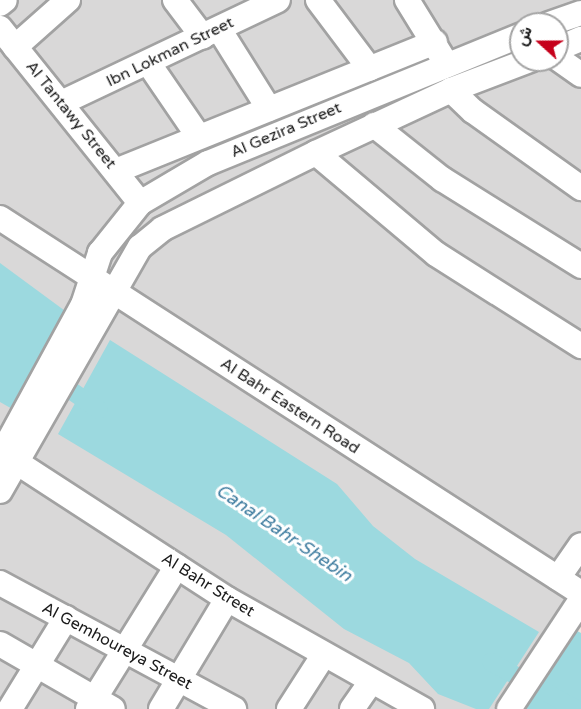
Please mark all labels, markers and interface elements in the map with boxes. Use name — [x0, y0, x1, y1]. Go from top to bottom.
north arrow — [509, 12, 569, 72]
street label: Ibn Lokman Street — [103, 13, 237, 91]
text: ش — [511, 24, 537, 49]
street label: Al Tantawy Street — [22, 57, 120, 173]
street label: Al Gezira Street — [228, 98, 344, 162]
street label: Al Bahr Eastern Road — [217, 354, 363, 458]
water label: Canal Bahr-Shebin — [212, 480, 356, 586]
street label: Al Bahr Street — [158, 549, 258, 621]
street label: Al Gemhoureya Street — [39, 598, 195, 694]

